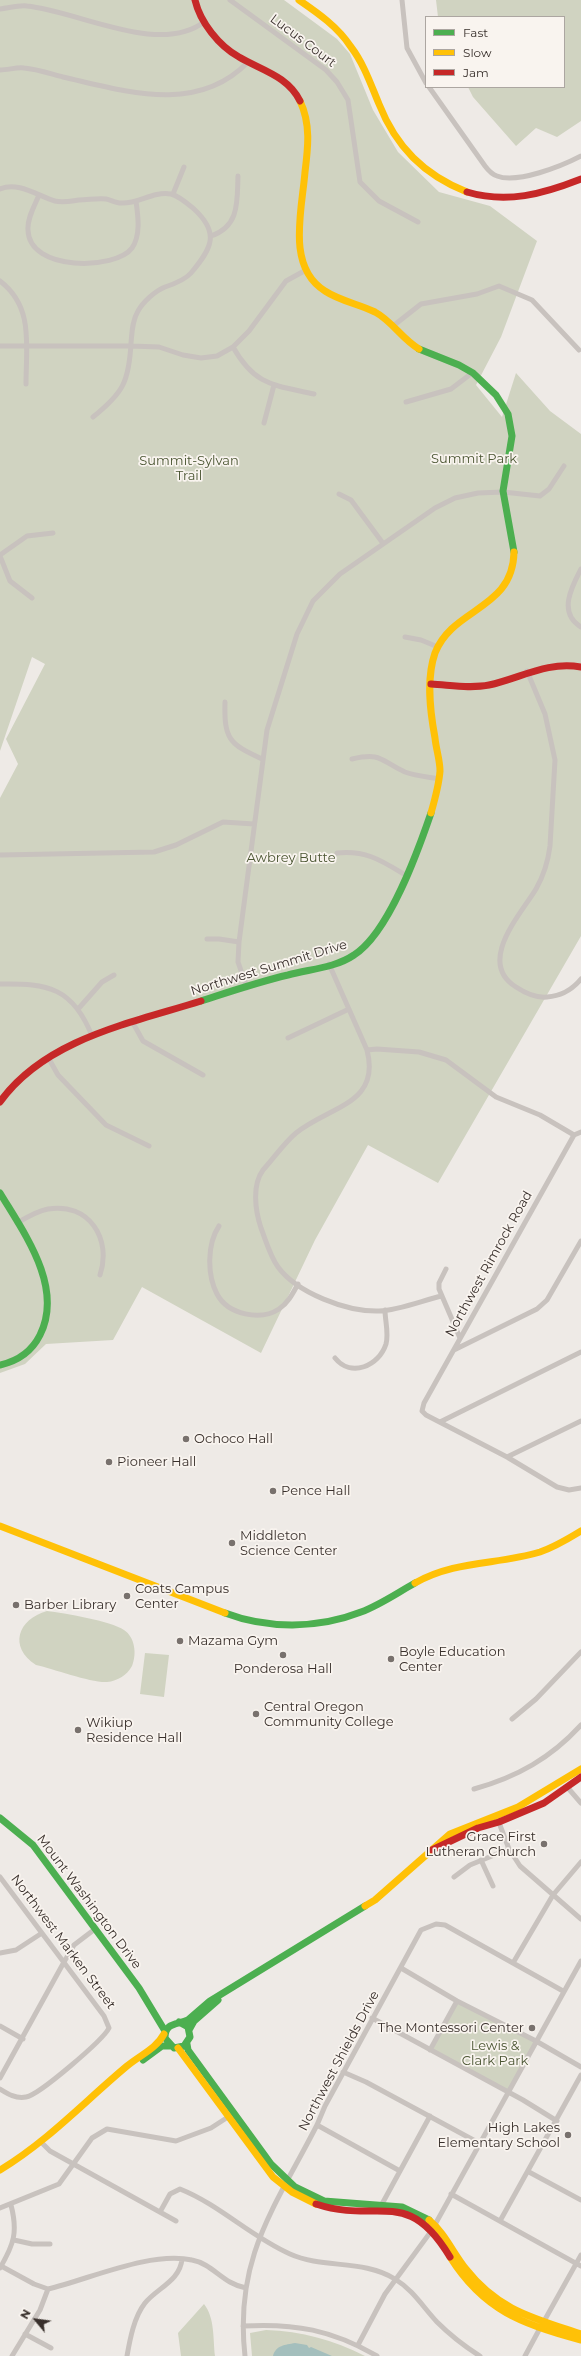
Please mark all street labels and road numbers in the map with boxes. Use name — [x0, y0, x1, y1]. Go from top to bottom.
street label: Lucus Court — [267, 11, 339, 71]
street label: Northwest Summit Drive — [189, 937, 349, 999]
street label: Northwest Rimrock Road — [442, 1188, 536, 1340]
street label: Mount Washington Drive — [33, 1832, 145, 1972]
street label: Northwest Marken Street — [7, 1872, 119, 2012]
street label: Northwest Shields Drive — [295, 1988, 383, 2134]

